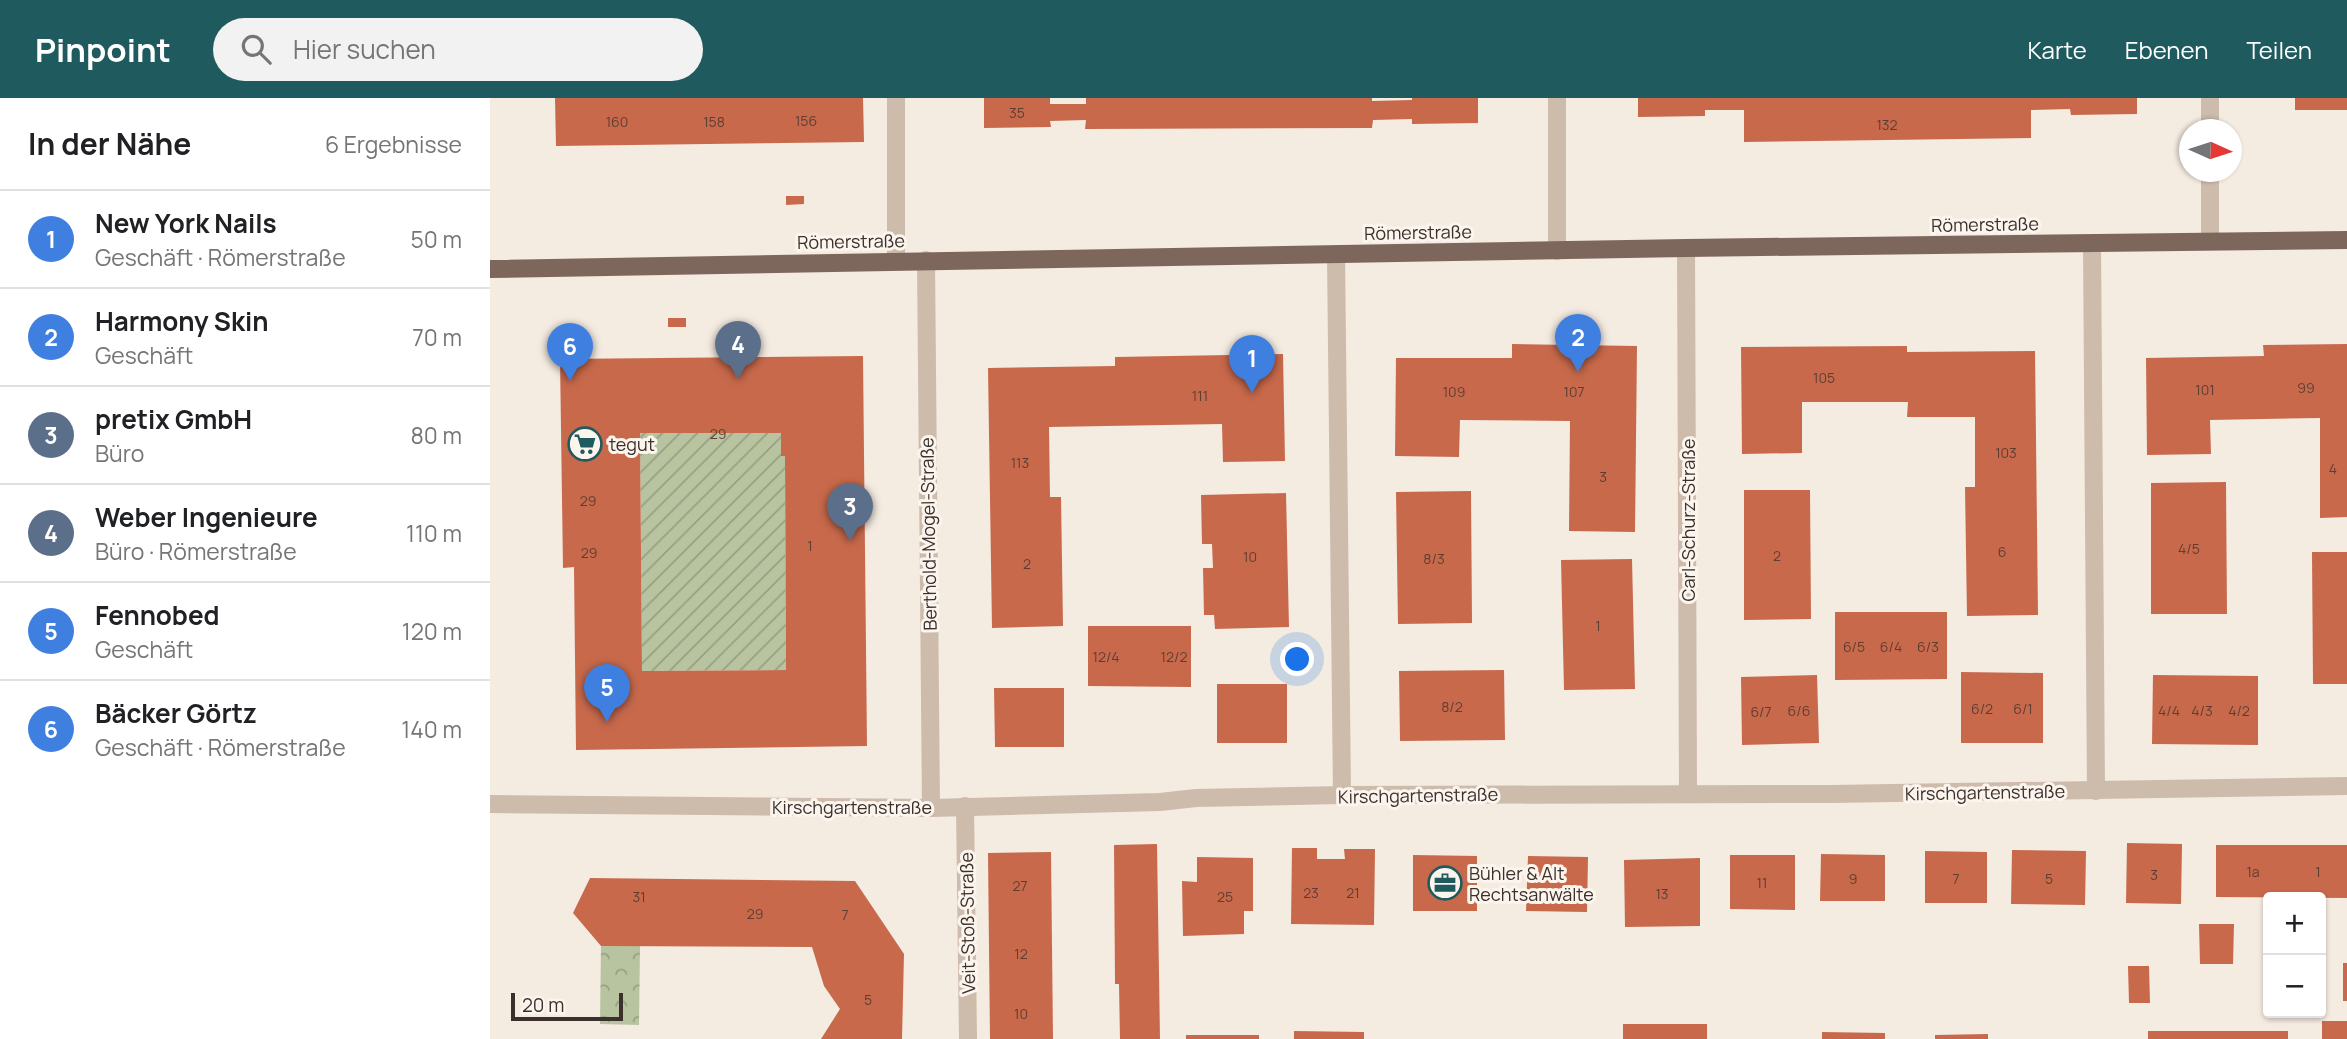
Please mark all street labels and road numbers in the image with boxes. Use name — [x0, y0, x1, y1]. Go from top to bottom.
street label: Römerstraße — [1931, 211, 2039, 237]
street label: Römerstraße — [1364, 219, 1472, 245]
street label: Römerstraße — [797, 228, 905, 254]
street label: Berthold-Mogel-Straße — [914, 437, 942, 631]
street label: Carl-Schurz-Straße — [1676, 439, 1700, 601]
street label: Kirschgartenstraße — [1905, 779, 2065, 805]
street label: Kirschgartenstraße — [1338, 782, 1498, 808]
street label: Kirschgartenstraße — [772, 795, 932, 819]
street label: Veit-Stoß-Straße — [954, 852, 980, 994]

